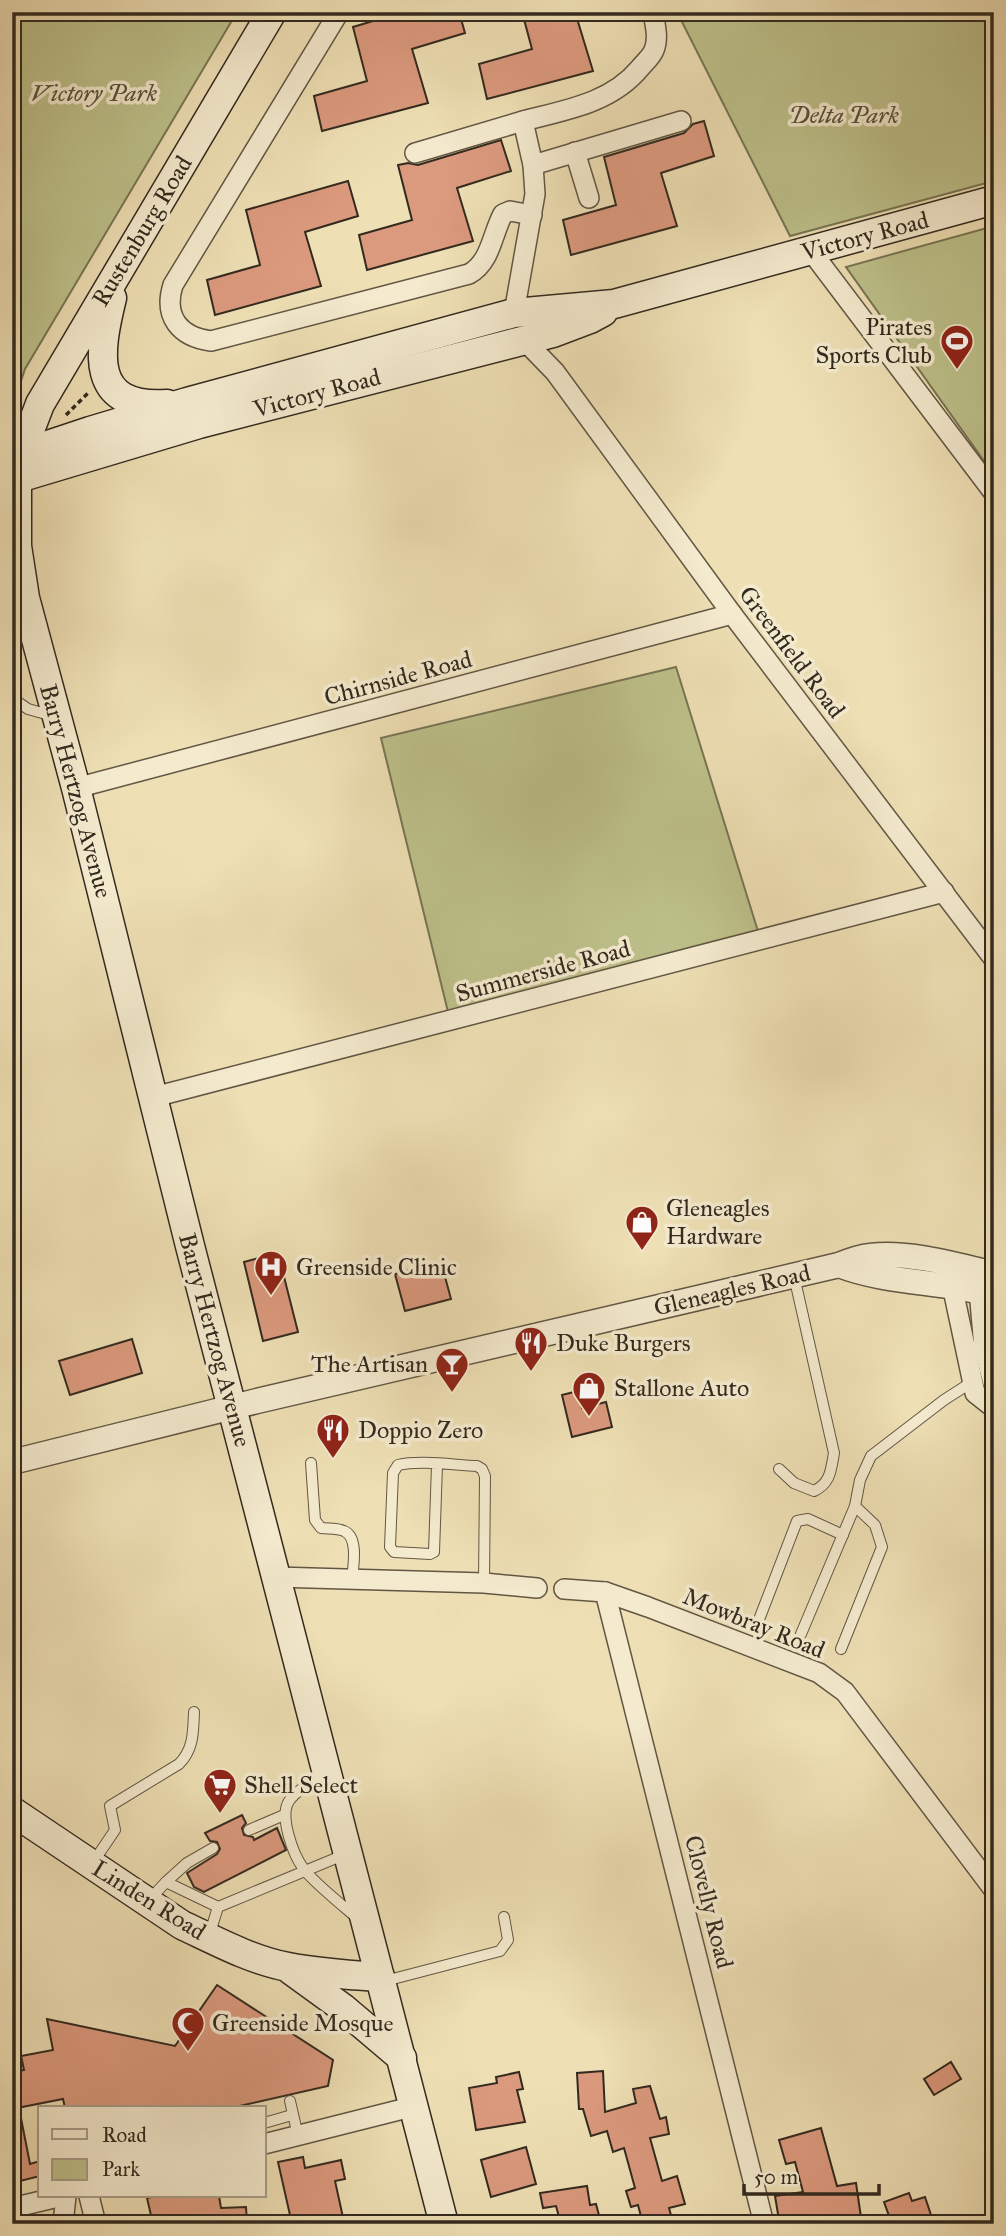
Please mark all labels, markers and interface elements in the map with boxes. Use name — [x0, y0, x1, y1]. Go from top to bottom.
park label: Victory Park — [31, 78, 158, 108]
park label: Delta Park — [789, 100, 899, 130]
street label: Rustenburg Road — [85, 150, 199, 312]
street label: Victory Road — [797, 205, 932, 268]
place label: Pirates Sports Club — [815, 312, 932, 370]
sports icon: Pirates Sports Club — [938, 322, 976, 371]
street label: Victory Road — [249, 362, 384, 425]
street label: Greenfield Road — [732, 580, 852, 724]
street label: Chirnside Road — [321, 644, 475, 712]
street label: Barry Hertzog Avenue — [33, 681, 119, 901]
street label: Summerside Road — [452, 933, 634, 1009]
place label: Gleneagles Hardware — [666, 1193, 769, 1251]
shop icon: Gleneagles Hardware — [623, 1203, 661, 1252]
street label: Barry Hertzog Avenue — [172, 1230, 258, 1450]
hospital icon: Greenside Clinic — [252, 1248, 290, 1297]
place label: Greenside Clinic — [296, 1252, 457, 1282]
street label: Gleneagles Road — [651, 1257, 813, 1323]
restaurant icon: Duke Burgers — [512, 1324, 550, 1373]
place label: Duke Burgers — [556, 1328, 690, 1358]
bar icon: The Artisan — [433, 1345, 471, 1394]
place label: The Artisan — [311, 1349, 428, 1379]
shop icon: Stallone Auto — [570, 1369, 608, 1418]
place label: Stallone Auto — [614, 1373, 749, 1403]
restaurant icon: Doppio Zero — [314, 1411, 352, 1460]
place label: Doppio Zero — [358, 1415, 483, 1445]
street label: Mowbray Road — [679, 1581, 829, 1665]
supermarket icon: Shell Select — [201, 1766, 239, 1815]
place label: Shell Select — [244, 1770, 359, 1800]
street label: Clovelly Road — [678, 1832, 740, 1972]
street label: Linden Road — [86, 1853, 212, 1947]
mosque icon: Greenside Mosque — [169, 2004, 207, 2053]
place label: Greenside Mosque — [212, 2008, 394, 2038]
legend — [38, 2106, 266, 2198]
text: Road — [102, 2122, 147, 2148]
scale bar — [744, 2152, 878, 2196]
text: Park — [102, 2156, 140, 2182]
text: 50 m — [754, 2164, 799, 2190]

